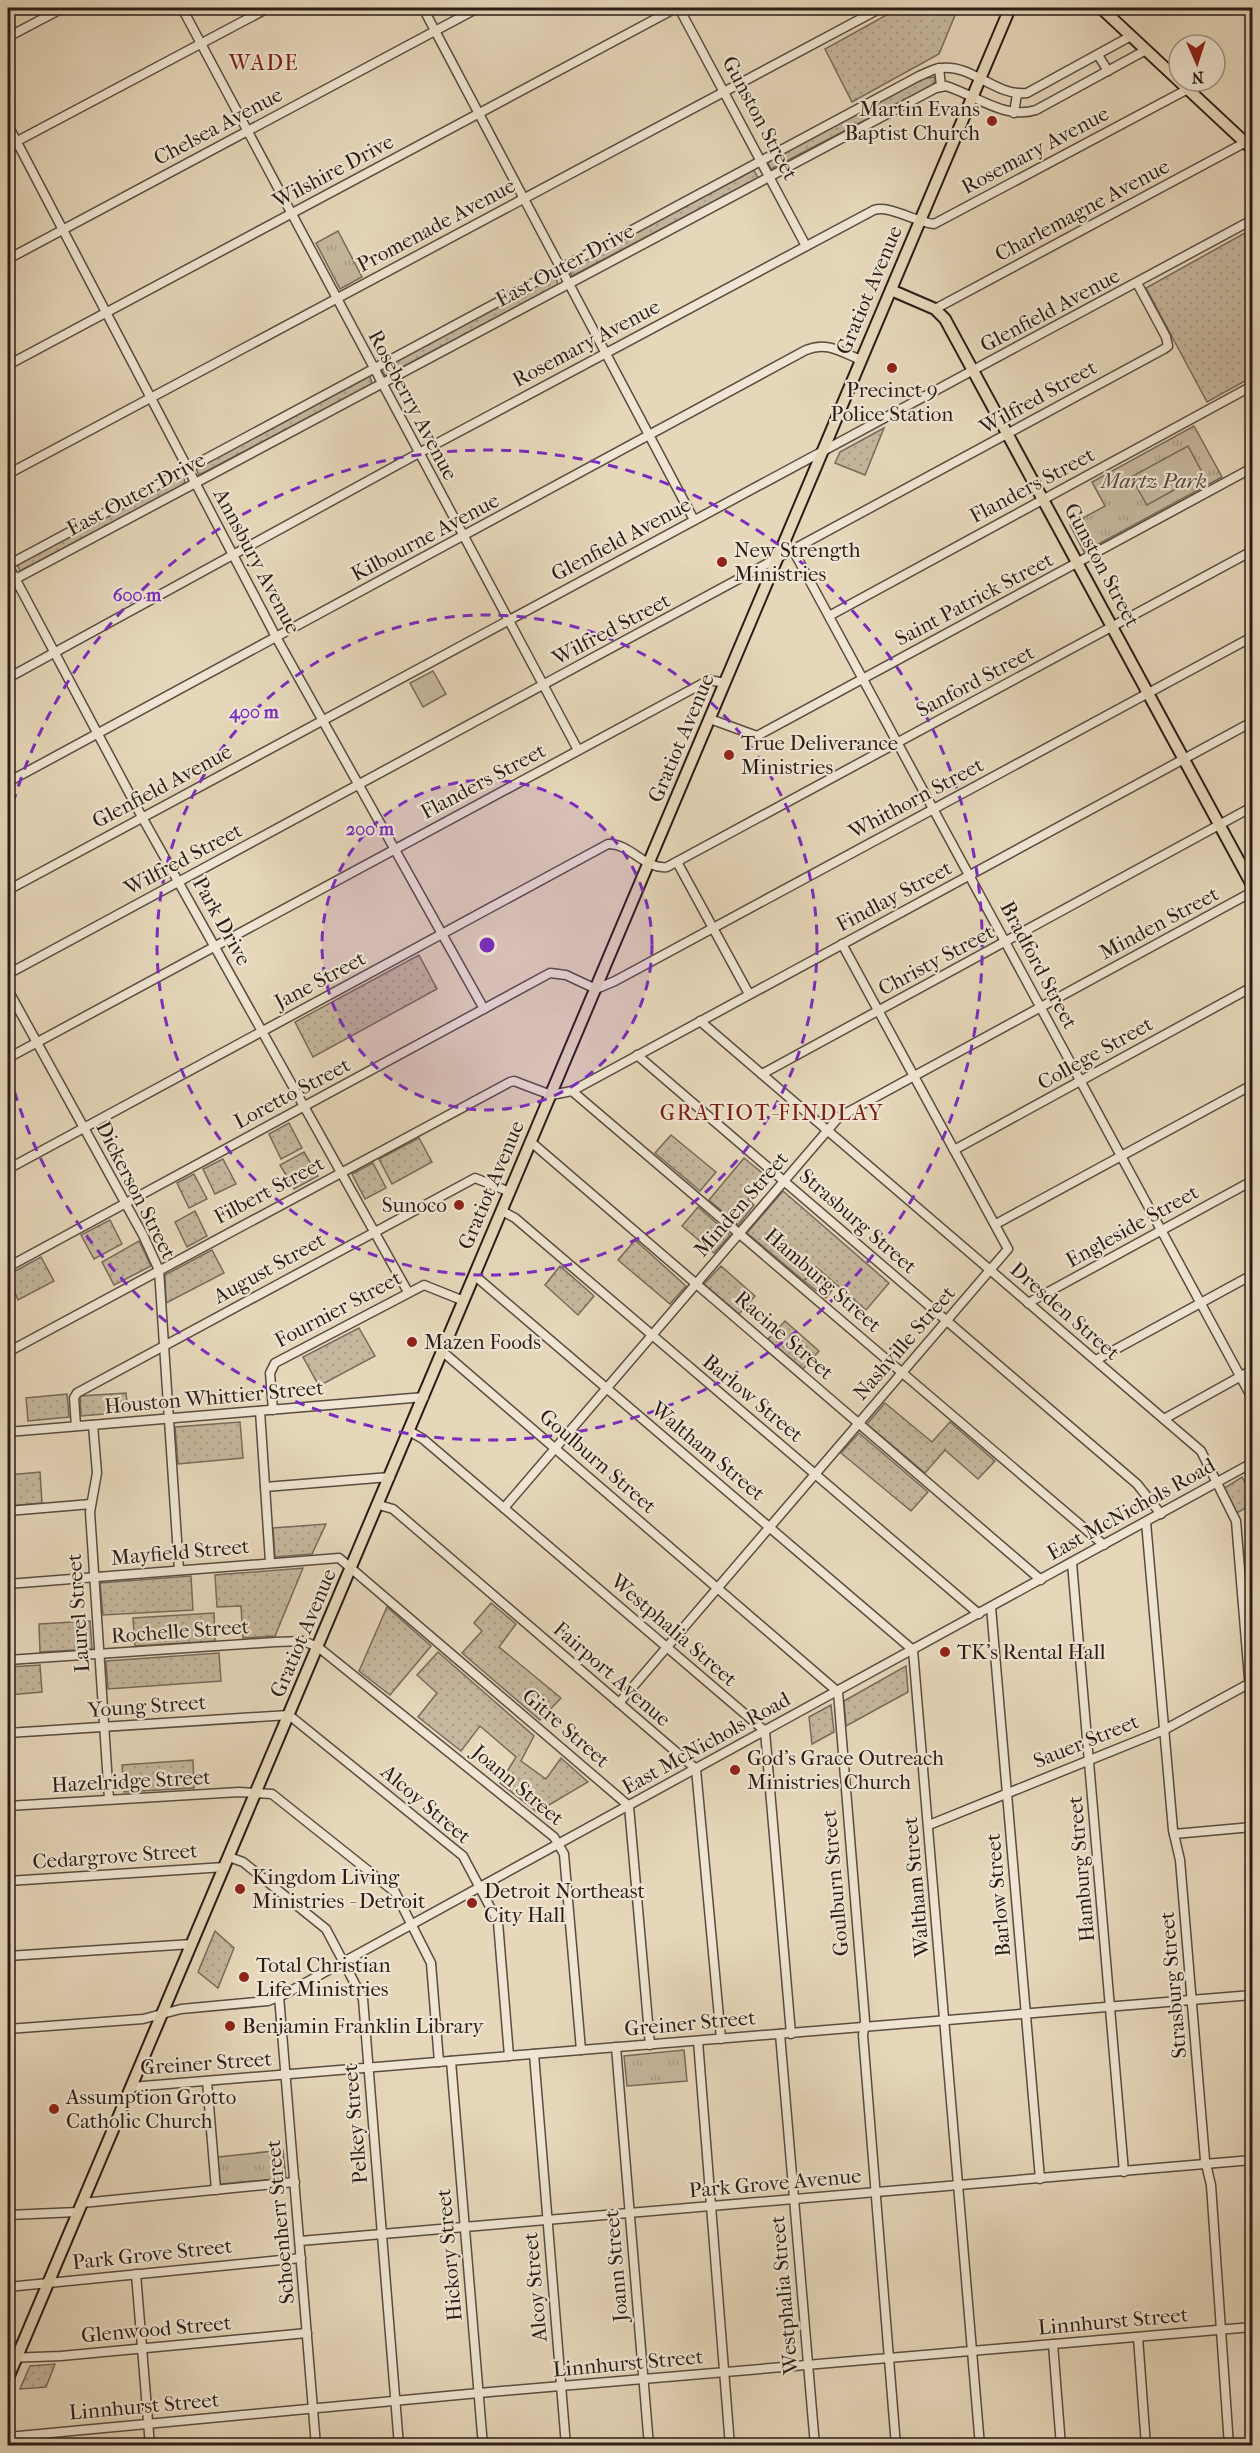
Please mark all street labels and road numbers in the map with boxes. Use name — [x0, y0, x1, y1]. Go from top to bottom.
street label: Gunston Street — [717, 52, 803, 184]
street label: Chelsea Avenue — [150, 82, 286, 170]
street label: Rosemary Avenue — [957, 101, 1113, 199]
street label: Wilshire Drive — [268, 129, 397, 213]
street label: Charlemagne Avenue — [991, 154, 1173, 266]
street label: Promenade Avenue — [353, 173, 519, 277]
street label: East Outer Drive — [492, 218, 638, 312]
street label: Gratiot Avenue — [831, 222, 907, 358]
street label: Glenfield Avenue — [976, 263, 1124, 357]
street label: Rosemary Avenue — [508, 294, 664, 392]
street label: Roseberry Avenue — [363, 326, 463, 484]
street label: Wilfred Street — [974, 355, 1101, 439]
street label: Flanders Street — [966, 442, 1099, 528]
street label: East Outer Drive — [63, 447, 209, 541]
street label: Annsbury Avenue — [208, 483, 305, 638]
street label: Kilbourne Avenue — [347, 488, 503, 586]
street label: Glenfield Avenue — [547, 492, 695, 586]
street label: Gunston Street — [1059, 499, 1145, 631]
street label: Saint Patrick Street — [891, 547, 1058, 651]
street label: Wilfred Street — [547, 588, 674, 671]
street label: Sanford Street — [912, 640, 1038, 722]
street label: Gratiot Avenue — [643, 670, 719, 806]
street label: Flanders Street — [417, 738, 550, 824]
street label: Glenfield Avenue — [88, 739, 236, 833]
street label: Whithorn Street — [844, 752, 988, 844]
street label: Wilfred Street — [119, 818, 246, 901]
street label: Findlay Street — [832, 855, 956, 936]
street label: Park Drive — [188, 873, 256, 969]
street label: Minden Street — [1095, 881, 1223, 964]
street label: Bradford Street — [995, 897, 1083, 1033]
street label: Christy Street — [874, 919, 998, 1001]
street label: Jane Street — [269, 946, 370, 1015]
street label: College Street — [1033, 1011, 1157, 1095]
street label: Loretto Street — [230, 1052, 355, 1134]
street label: Dickerson Street — [91, 1117, 181, 1263]
street label: Gratiot Avenue — [453, 1117, 529, 1253]
street label: Minden Street — [689, 1146, 794, 1261]
street label: Filbert Street — [210, 1151, 328, 1229]
street label: Strasburg Street — [794, 1164, 922, 1279]
street label: Engleside Street — [1062, 1179, 1203, 1272]
street label: Hamburg Street — [760, 1223, 887, 1337]
street label: August Street — [208, 1227, 329, 1309]
street label: Dresden Street — [1005, 1257, 1125, 1365]
street label: Fournier Street — [271, 1265, 406, 1352]
street label: Nashville Street — [848, 1281, 960, 1405]
street label: Racine Street — [730, 1286, 839, 1385]
street label: Barlow Street — [698, 1349, 808, 1447]
street label: Houston Whittier Street — [103, 1375, 325, 1419]
street label: Waltham Street — [646, 1396, 770, 1506]
street label: Goulburn Street — [535, 1404, 662, 1518]
street label: East McNichols Road — [1043, 1453, 1220, 1565]
street label: Mayfield Street — [110, 1534, 251, 1570]
street label: Laurel Street — [62, 1552, 94, 1673]
street label: Gratiot Avenue — [265, 1565, 341, 1701]
street label: Westphalia Street — [605, 1568, 742, 1692]
street label: Rochelle Street — [110, 1614, 250, 1648]
street label: Fairport Avenue — [549, 1617, 675, 1731]
street label: Gitre Street — [518, 1684, 615, 1773]
street label: East McNichols Road — [618, 1687, 795, 1799]
street label: Young Street — [86, 1690, 207, 1722]
street label: Sauer Street — [1030, 1709, 1143, 1773]
street label: Joann Street — [466, 1738, 569, 1831]
street label: Alcoy Street — [376, 1759, 476, 1849]
street label: Hazelridge Street — [51, 1765, 212, 1797]
street label: Hamburg Street — [1063, 1795, 1099, 1943]
street label: Goulburn Street — [817, 1808, 853, 1957]
street label: Waltham Street — [898, 1815, 934, 1959]
street label: Barlow Street — [981, 1832, 1015, 1958]
street label: Cedargrove Street — [32, 1838, 199, 1874]
street label: Strasburg Street — [1155, 1910, 1191, 2059]
street label: Greiner Street — [623, 2005, 757, 2041]
street label: Greiner Street — [140, 2046, 273, 2080]
street label: Pelkey Street — [338, 2063, 372, 2185]
street label: Schoenherr Street — [261, 2138, 299, 2305]
street label: Park Grove Avenue — [688, 2164, 862, 2202]
street label: Hickory Street — [431, 2187, 467, 2322]
street label: Joann Street — [599, 2209, 633, 2325]
street label: Westphalia Street — [765, 2214, 803, 2376]
street label: Alcoy Street — [518, 2231, 552, 2344]
street label: Park Grove Street — [71, 2234, 234, 2274]
street label: Linnhurst Street — [1037, 2302, 1190, 2340]
street label: Glenwood Street — [80, 2310, 233, 2348]
street label: Linnhurst Street — [552, 2344, 705, 2382]
street label: Linnhurst Street — [68, 2387, 221, 2425]

